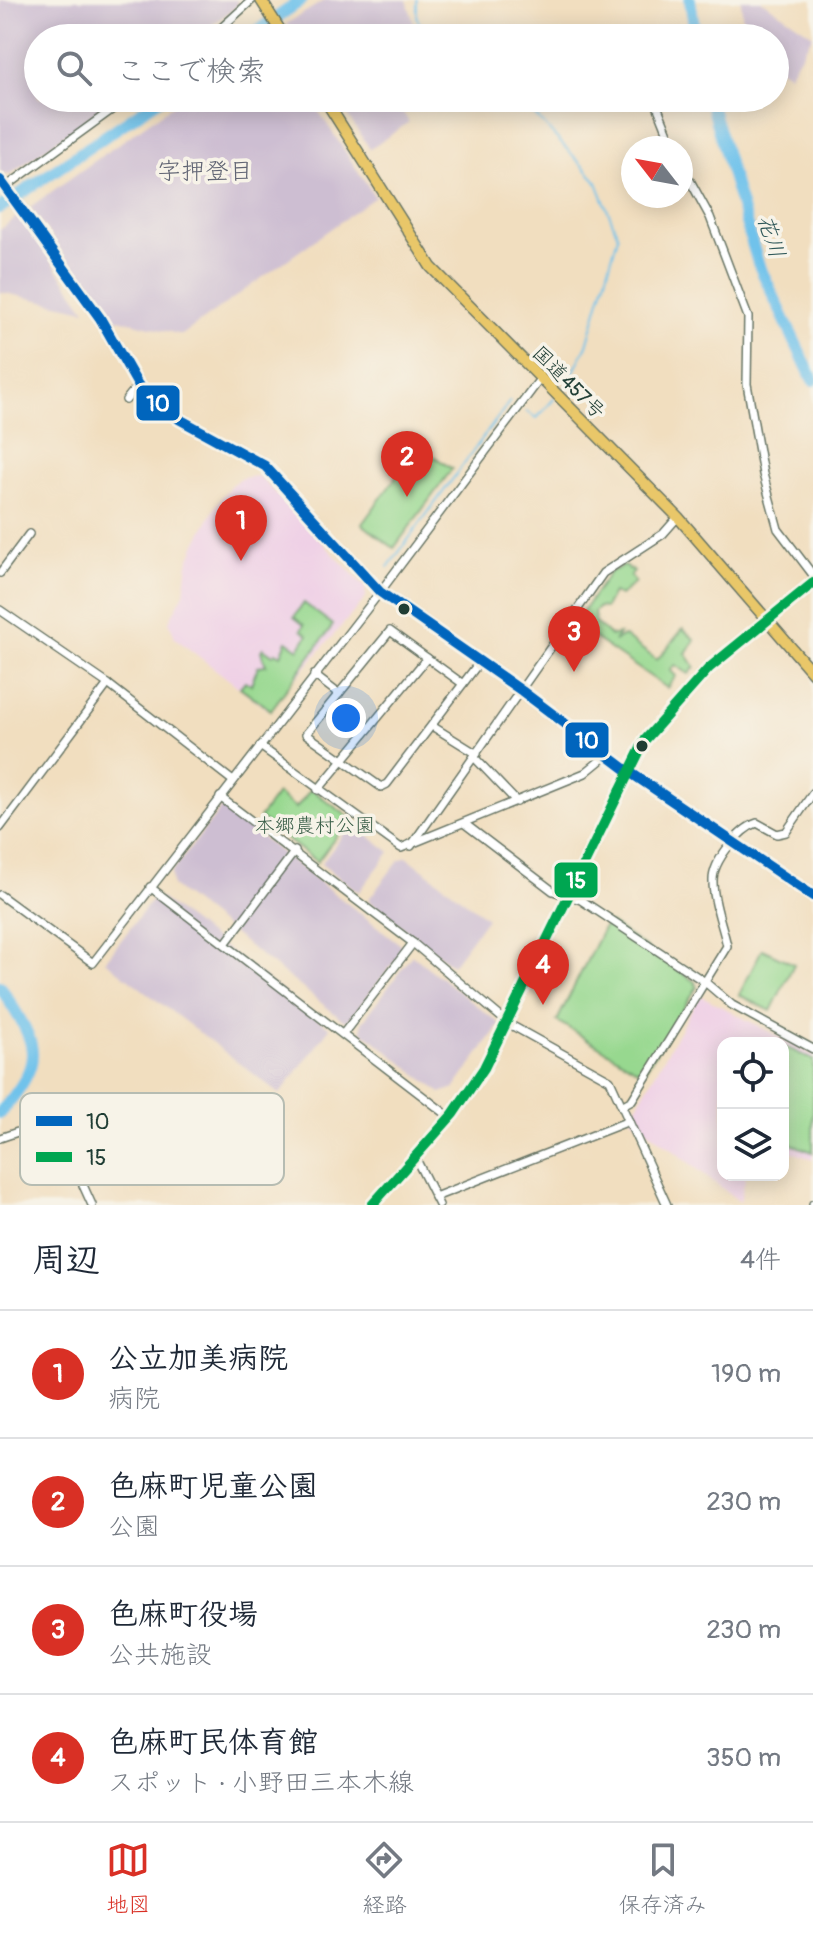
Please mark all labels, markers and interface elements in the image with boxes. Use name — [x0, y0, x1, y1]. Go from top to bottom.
search box — [24, 24, 789, 112]
icon: search — [52, 46, 96, 90]
text: ここで検索 — [116, 53, 266, 90]
north arrow — [621, 136, 693, 208]
district label: 字押登目 — [157, 157, 253, 186]
water label: 花川 — [751, 211, 791, 262]
street label: 国道457号 — [527, 341, 610, 424]
line badge: 10 — [135, 384, 181, 422]
text: 10 — [146, 390, 170, 418]
pin: 2 — [381, 431, 433, 497]
pin: 1 — [215, 495, 267, 561]
unlabelled marker — [396, 601, 412, 617]
pin: 3 — [548, 606, 600, 672]
your location — [326, 698, 366, 738]
line badge: 10 — [564, 721, 610, 759]
text: 10 — [575, 727, 599, 755]
unlabelled marker — [634, 738, 650, 754]
park label: 本郷農村公園 — [255, 813, 375, 838]
line badge: 15 — [553, 861, 599, 899]
text: 15 — [566, 867, 586, 895]
pin: 4 — [517, 939, 569, 1005]
map controls — [717, 1037, 789, 1181]
button: locate — [717, 1037, 789, 1109]
legend — [20, 1093, 284, 1185]
text: 10 — [86, 1108, 110, 1136]
button: layers — [717, 1109, 789, 1181]
text: 15 — [86, 1144, 107, 1172]
text: 周辺 — [32, 1239, 100, 1282]
text: 4件 — [740, 1244, 781, 1276]
text: 公立加美病院 — [108, 1340, 288, 1377]
text: 1 — [53, 1358, 63, 1390]
text: 190 m — [711, 1358, 781, 1390]
text: 病院 — [108, 1383, 160, 1415]
text: 色麻町児童公園 — [108, 1468, 318, 1505]
text: 2 — [51, 1486, 65, 1518]
text: 230 m — [706, 1486, 781, 1518]
text: 公園 — [108, 1511, 160, 1543]
text: 色麻町役場 — [108, 1596, 258, 1633]
text: 3 — [51, 1614, 65, 1646]
text: 230 m — [706, 1614, 781, 1646]
text: 公共施設 — [108, 1639, 212, 1671]
text: 色麻町民体育館 — [108, 1724, 318, 1761]
text: 4 — [50, 1742, 66, 1774]
text: 350 m — [706, 1742, 781, 1774]
text: スポット · 小野田三本木線 — [108, 1767, 414, 1799]
tab: 地図 — [106, 1838, 150, 1919]
tab: 経路 — [362, 1838, 407, 1919]
tab: 保存済み — [619, 1838, 707, 1919]

